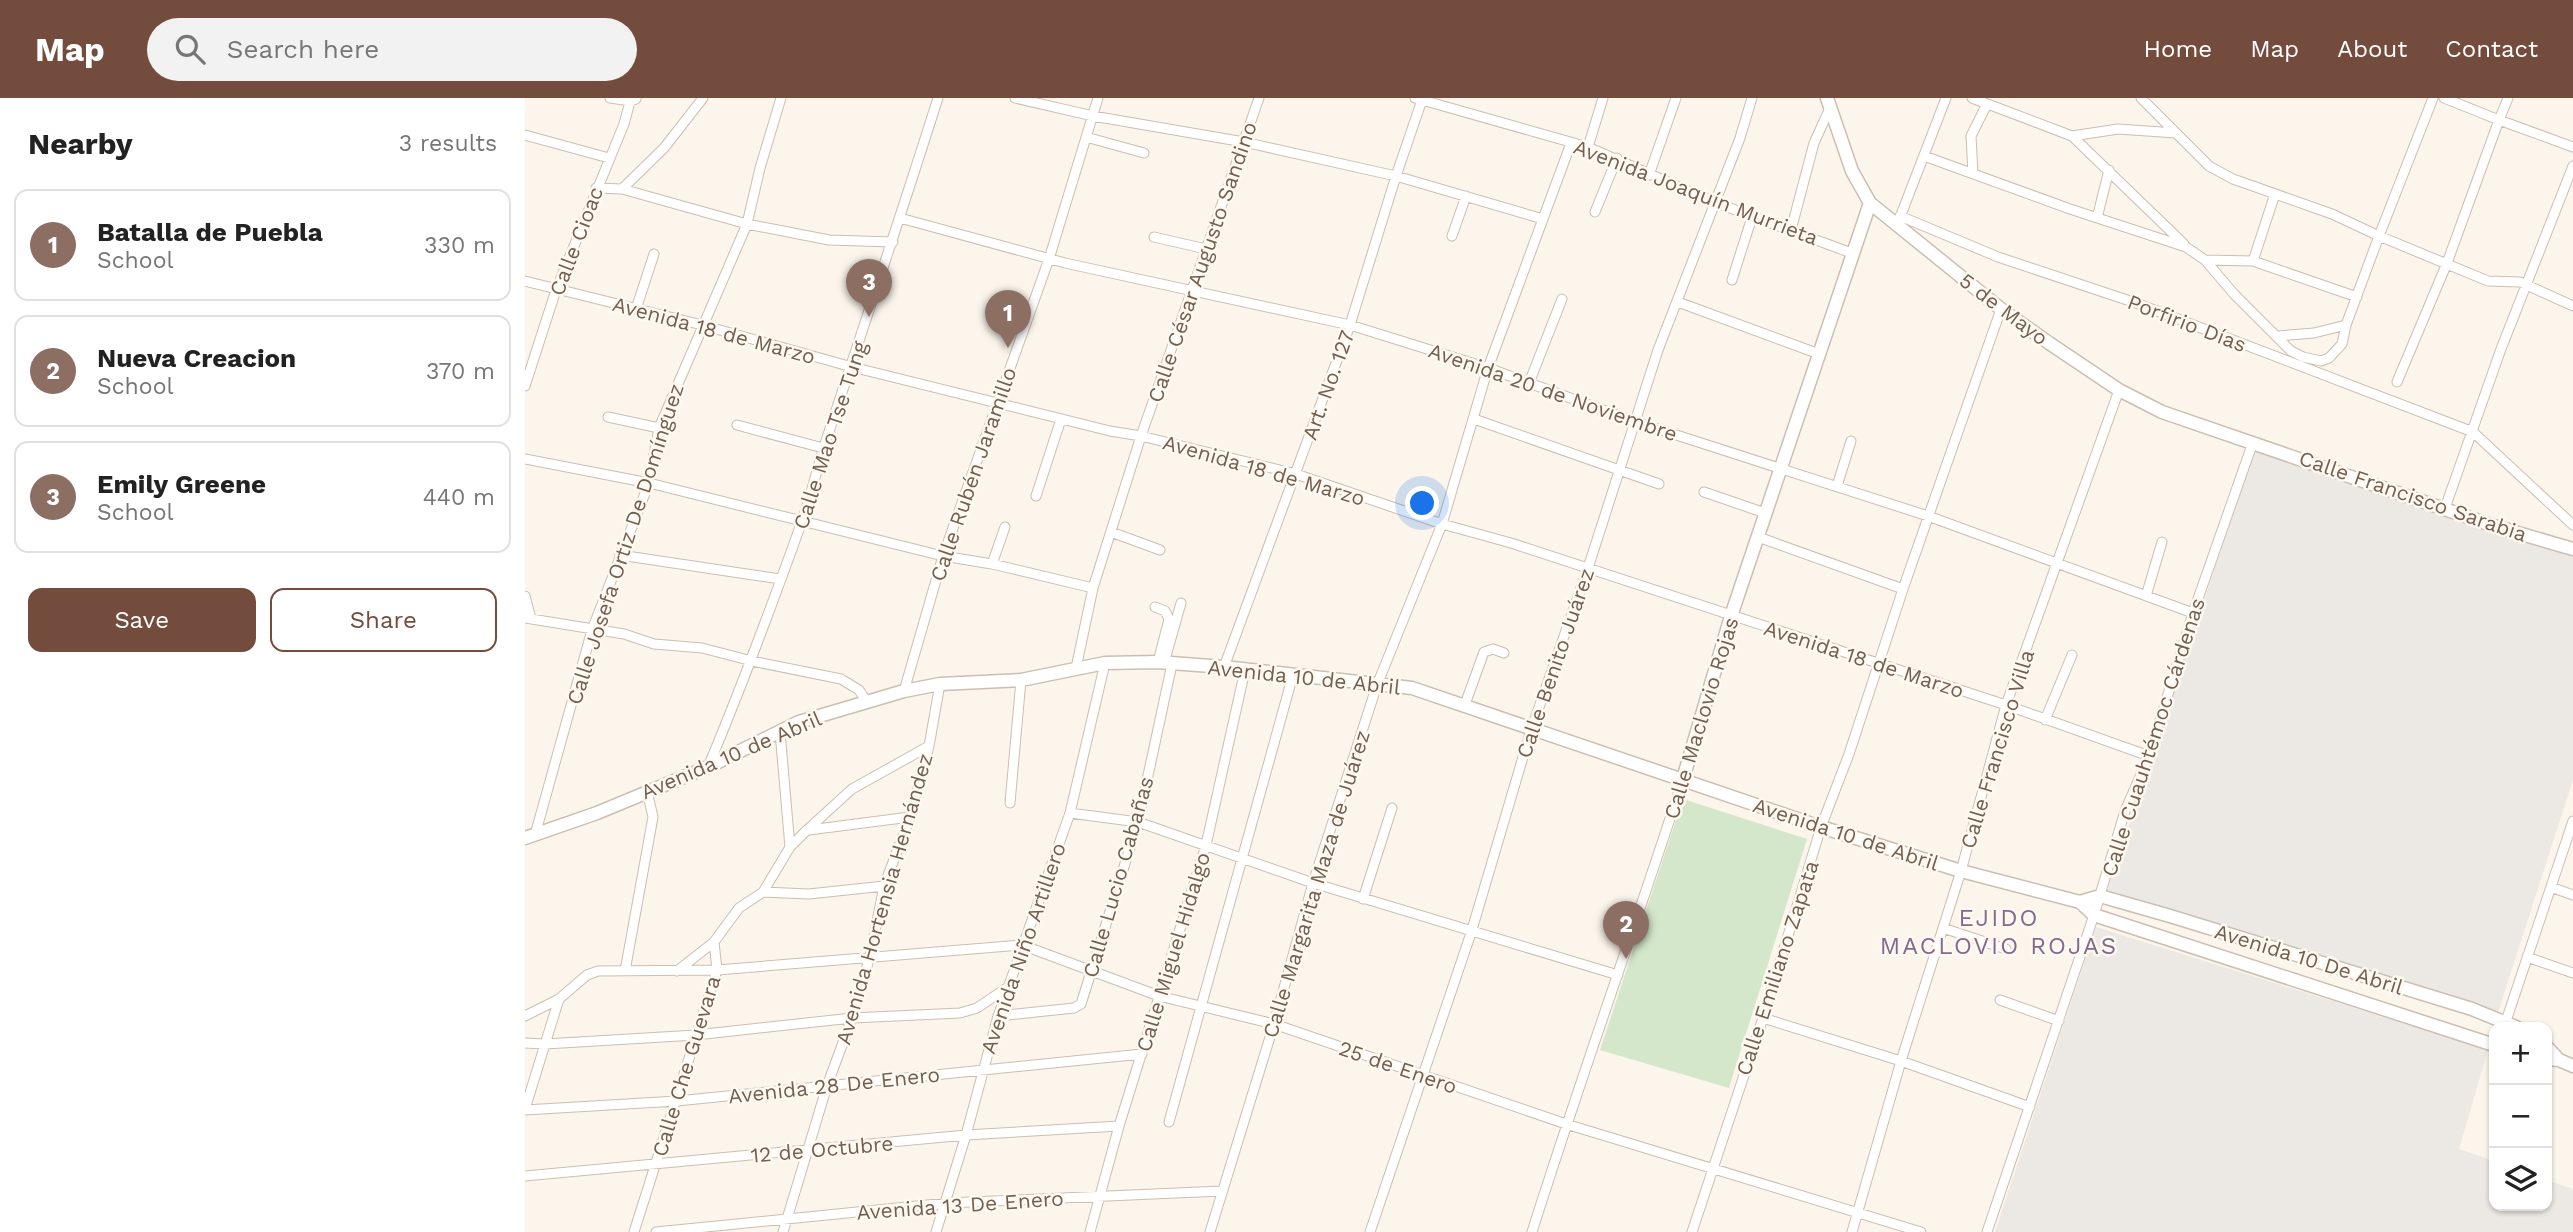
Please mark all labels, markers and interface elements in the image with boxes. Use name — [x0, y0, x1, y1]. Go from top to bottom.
search box — [147, 18, 637, 81]
text: Map — [35, 30, 105, 69]
icon: search — [171, 30, 209, 68]
text: Search here — [227, 34, 379, 64]
text: Home — [2144, 35, 2212, 63]
text: Map — [2250, 35, 2299, 63]
text: About — [2337, 35, 2407, 63]
text: Contact — [2445, 35, 2538, 63]
street label: Calle César Augusto Sandino — [1142, 118, 1262, 406]
text: Nearby — [28, 126, 133, 161]
text: 3 results — [399, 130, 497, 157]
street label: Avenida Joaquín Murrieta — [1570, 134, 1822, 250]
street label: Calle Cioac — [544, 183, 608, 299]
text: Batalla de Puebla — [97, 217, 323, 247]
text: 1 — [48, 232, 58, 259]
text: 330 m — [424, 232, 495, 259]
text: School — [97, 247, 174, 274]
pin: 3 — [846, 259, 892, 317]
street label: 5 de Mayo — [1955, 268, 2053, 350]
street label: Porfirio Días — [2124, 289, 2250, 357]
pin: 1 — [985, 290, 1031, 348]
street label: Avenida 18 de Marzo — [610, 291, 818, 369]
street label: Art. No. 127 — [1297, 327, 1359, 443]
street label: Calle Mao Tse Tung — [788, 337, 872, 532]
street label: Avenida 20 de Noviembre — [1425, 338, 1681, 446]
text: Nueva Creacion — [97, 343, 296, 373]
text: 2 — [46, 358, 60, 385]
text: 370 m — [426, 358, 495, 385]
street label: Calle Rubén Jaramillo — [925, 364, 1021, 584]
text: School — [97, 373, 174, 400]
street label: Calle Josefa Ortiz De Domínguez — [561, 380, 689, 708]
street label: Avenida 18 de Marzo — [1160, 429, 1368, 511]
street label: Calle Francisco Sarabia — [2296, 445, 2530, 547]
text: Emily Greene — [97, 469, 266, 499]
text: 3 — [46, 484, 60, 511]
text: 440 m — [423, 484, 495, 511]
your location — [1405, 486, 1439, 520]
text: School — [97, 499, 174, 526]
street label: Calle Benito Juárez — [1511, 565, 1599, 761]
button: Save — [28, 588, 256, 652]
button: Share — [270, 588, 497, 652]
street label: Calle Cuauhtémoc Cárdenas — [2096, 594, 2210, 880]
street label: Calle Maclovio Rojas — [1658, 614, 1744, 822]
street label: Avenida 18 de Marzo — [1761, 615, 1967, 703]
street label: Calle Francisco Villa — [1955, 646, 2039, 851]
street label: Avenida 10 de Abril — [1206, 654, 1402, 700]
street label: Avenida 10 de Abril — [637, 705, 826, 804]
street label: Calle Margarita Maza de Juárez — [1257, 727, 1375, 1041]
street label: Avenida Hortensia Hernández — [830, 751, 938, 1047]
street label: Calle Lucio Cabañas — [1077, 774, 1159, 980]
street label: Avenida 10 de Abril — [1750, 792, 1943, 876]
street label: Avenida Niño Artillero — [975, 839, 1071, 1057]
street label: Calle Miguel Hidalgo — [1131, 849, 1215, 1055]
street label: Calle Emiliano Zapata — [1730, 857, 1824, 1079]
pin: 2 — [1603, 901, 1649, 959]
district label: EJIDO MACLOVIO ROJAS — [1880, 904, 2118, 960]
street label: Avenida 10 De Abril — [2212, 918, 2407, 1000]
street label: Calle Che Guevara — [647, 972, 725, 1159]
map controls — [2489, 1022, 2552, 1211]
button: + — [2489, 1022, 2552, 1085]
street label: 25 de Enero — [1336, 1035, 1460, 1099]
street label: Avenida 28 De Enero — [727, 1061, 941, 1109]
button: − — [2489, 1085, 2552, 1148]
street label: 12 de Octubre — [750, 1130, 894, 1168]
button: layers — [2489, 1148, 2552, 1211]
street label: Avenida 13 De Enero — [856, 1185, 1064, 1225]

